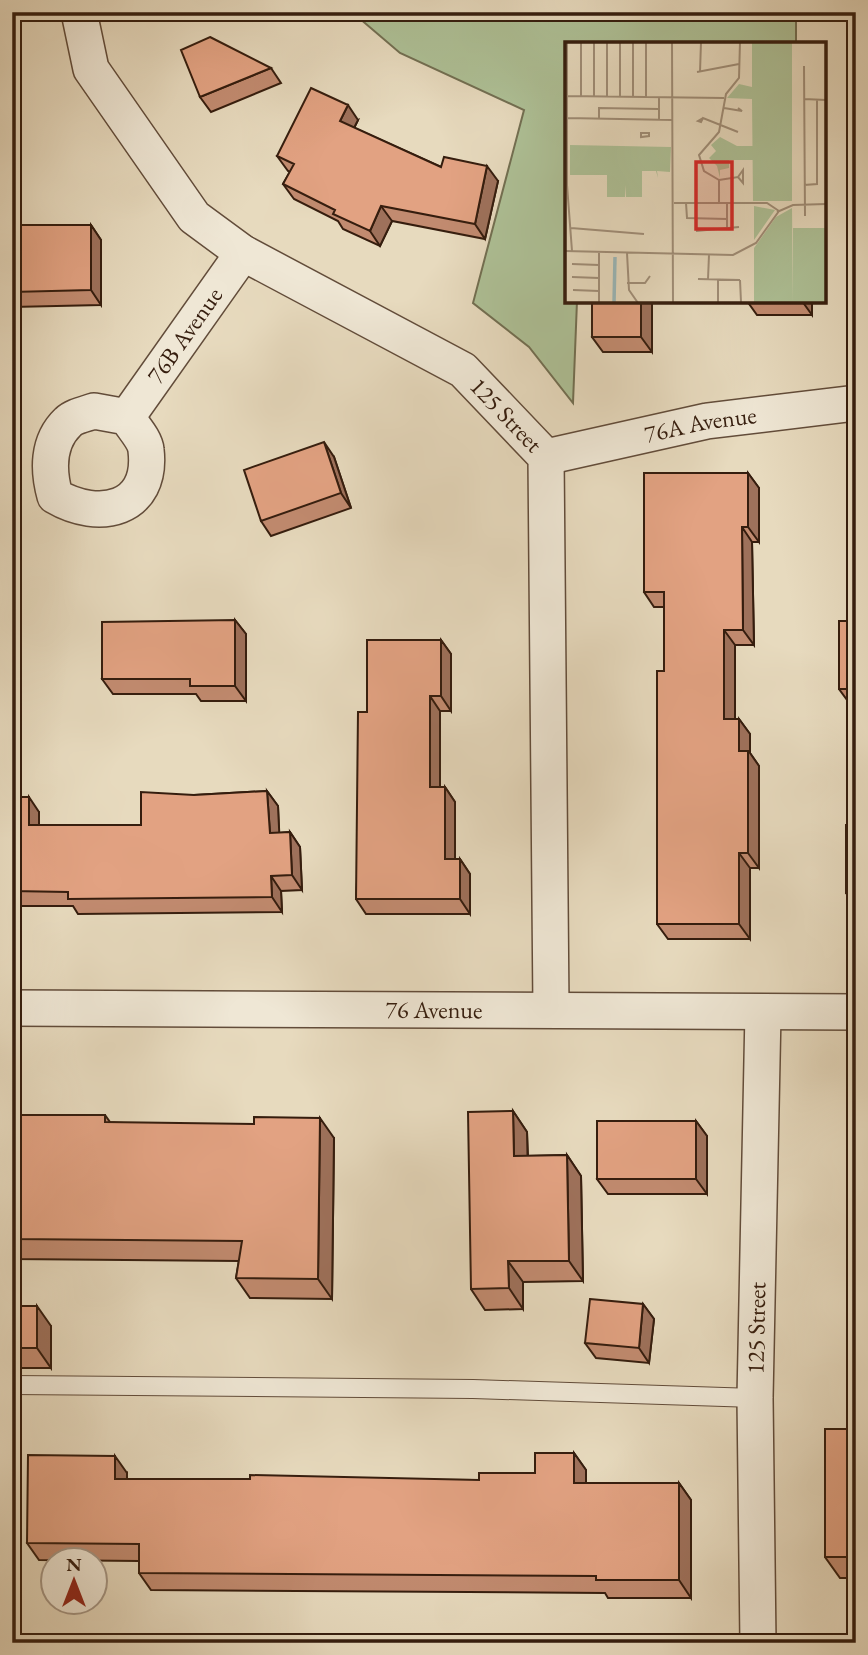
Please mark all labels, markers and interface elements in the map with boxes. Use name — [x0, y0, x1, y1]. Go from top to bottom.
inset map — [565, 42, 826, 303]
street label: 76B Avenue — [140, 281, 229, 389]
street label: 125 Street — [463, 371, 550, 459]
street label: 76A Avenue — [641, 399, 758, 450]
street label: 76 Avenue — [386, 994, 482, 1025]
street label: 125 Street — [739, 1281, 772, 1374]
north arrow — [38, 1546, 108, 1616]
text: N — [66, 1552, 82, 1577]

